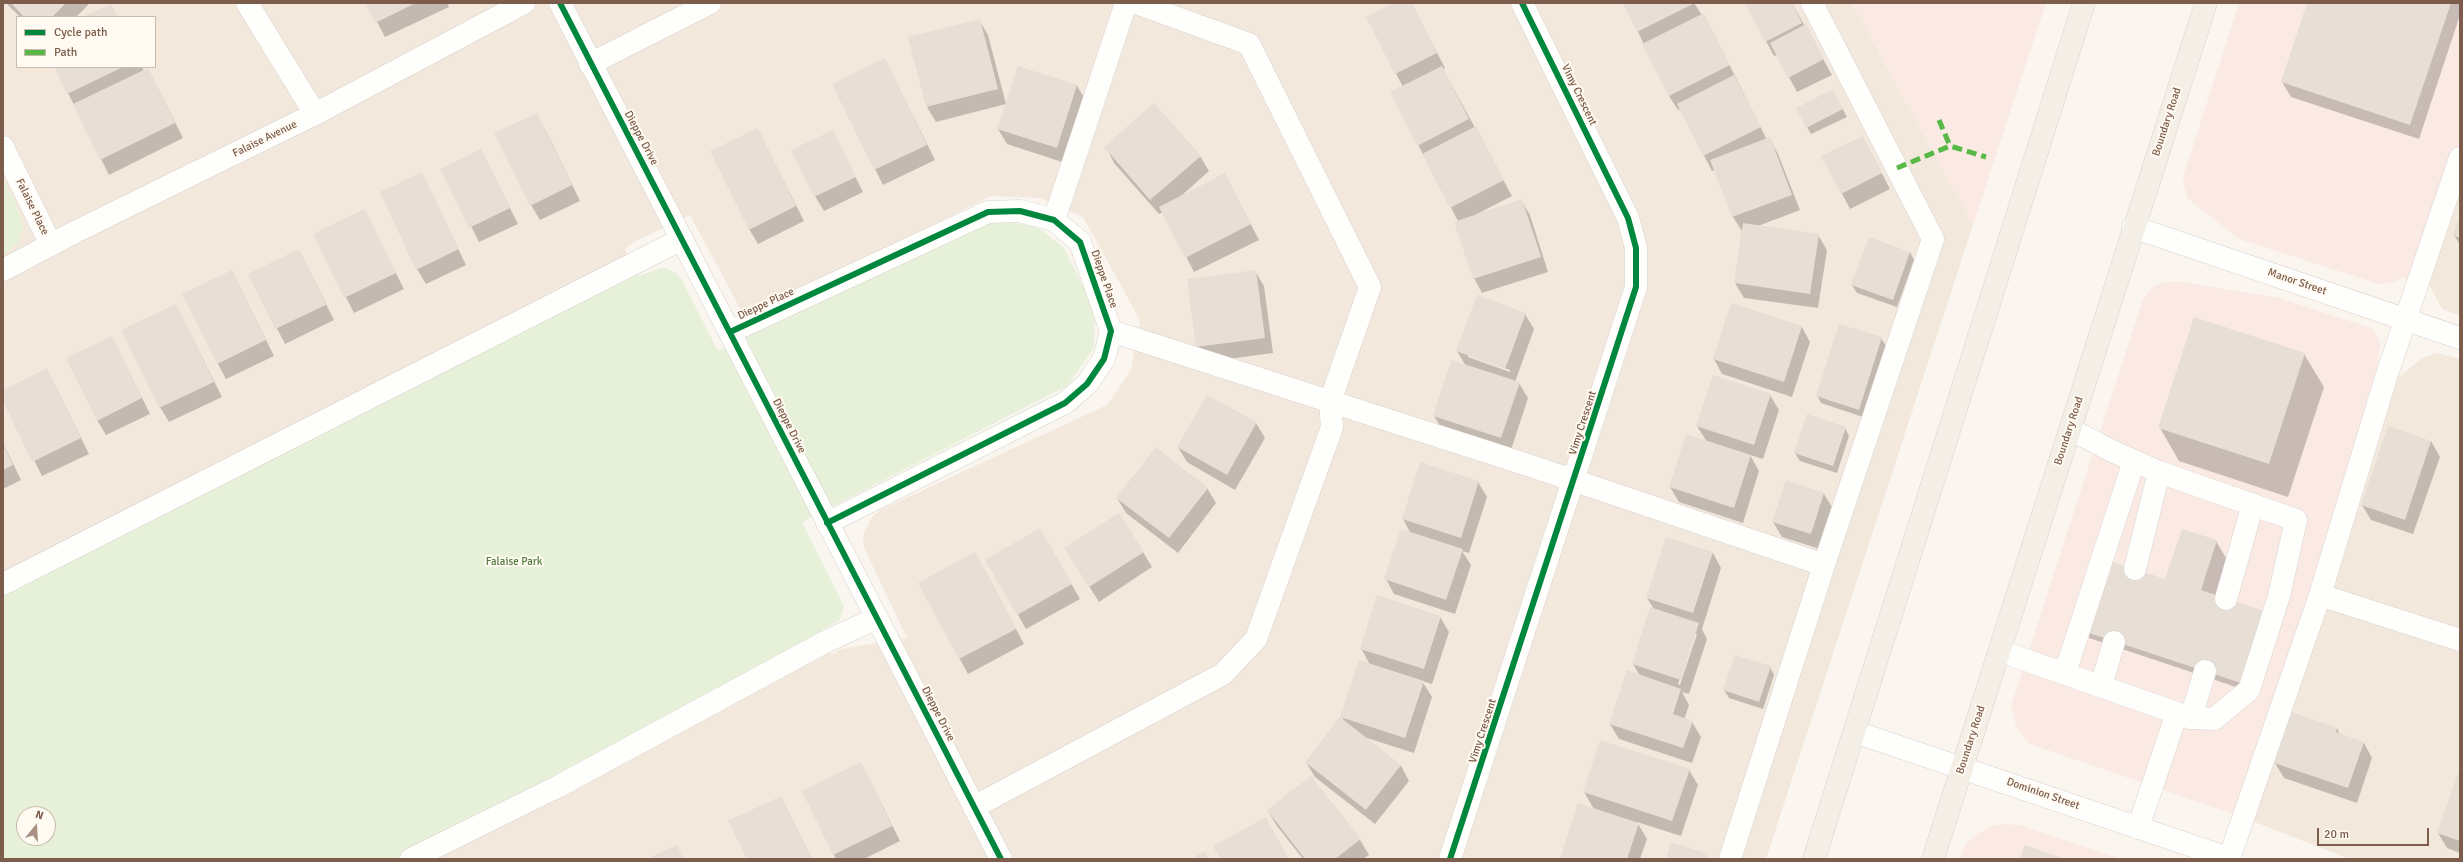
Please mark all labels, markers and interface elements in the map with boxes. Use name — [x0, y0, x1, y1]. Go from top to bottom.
legend — [16, 16, 156, 68]
text: Cycle path — [54, 25, 107, 40]
text: Path — [54, 45, 77, 60]
street label: Vimy Crescent — [1558, 62, 1600, 128]
street label: Boundary Road — [2150, 86, 2184, 158]
street label: Dieppe Drive — [621, 109, 661, 167]
street label: Falaise Avenue — [231, 118, 299, 160]
street label: Falaise Place — [13, 177, 51, 237]
street label: Dieppe Place — [1088, 248, 1120, 310]
street label: Manor Street — [2266, 266, 2328, 298]
street label: Dieppe Place — [736, 285, 796, 323]
street label: Vimy Crescent — [1566, 389, 1600, 457]
street label: Boundary Road — [2052, 395, 2086, 467]
street label: Dieppe Drive — [770, 396, 808, 456]
park label: Falaise Park — [486, 555, 542, 569]
street label: Dieppe Drive — [919, 684, 957, 744]
street label: Vimy Crescent — [1466, 697, 1500, 765]
street label: Boundary Road — [1954, 704, 1988, 776]
street label: Dominion Street — [2005, 775, 2081, 813]
north arrow — [16, 806, 56, 846]
text: N — [34, 808, 45, 822]
scale bar — [2319, 820, 2431, 846]
text: 20 m — [2324, 827, 2349, 842]

